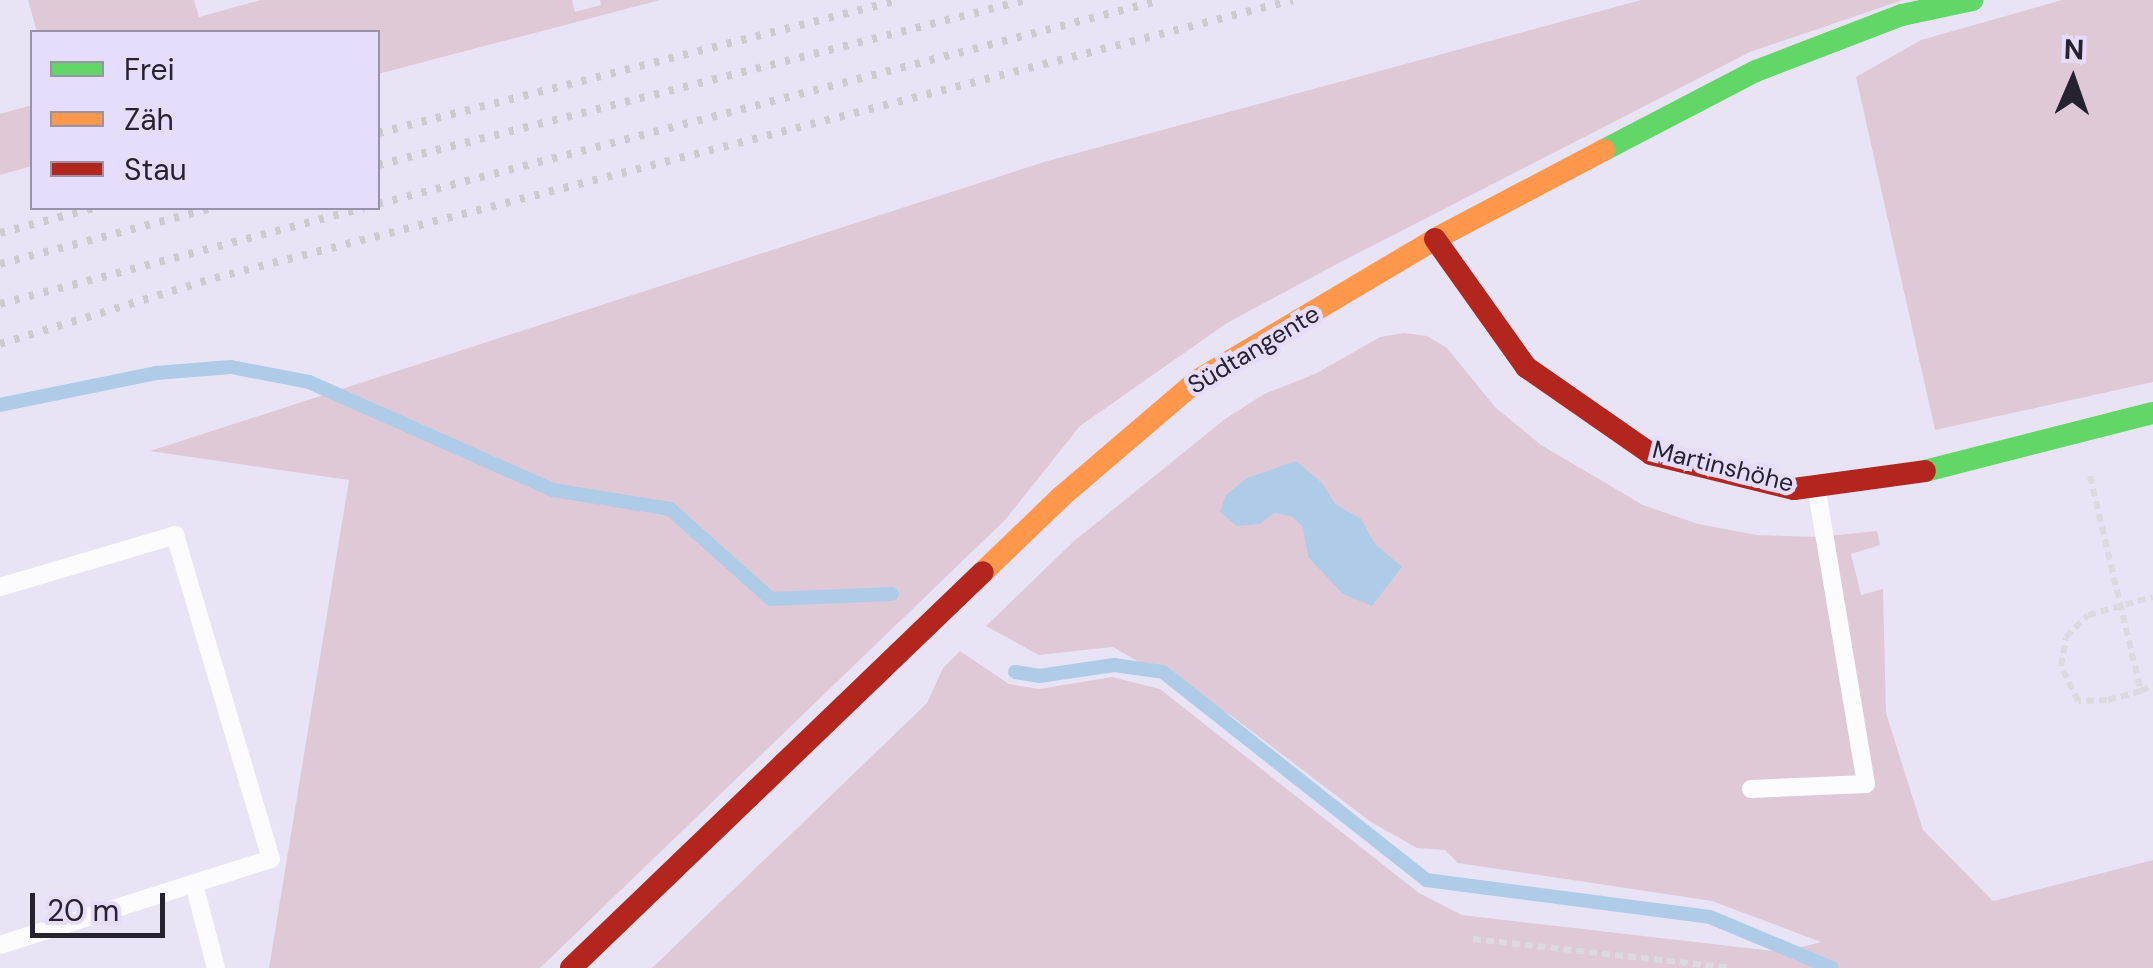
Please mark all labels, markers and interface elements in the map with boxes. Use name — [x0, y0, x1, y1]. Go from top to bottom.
legend — [30, 30, 380, 210]
north arrow — [2023, 30, 2123, 130]
text: N — [2063, 31, 2085, 68]
text: Frei — [124, 50, 175, 89]
text: Zäh — [124, 100, 174, 139]
text: Stau — [124, 150, 187, 189]
street label: Südtangente — [1183, 299, 1325, 401]
street label: Martinshöhe — [1649, 435, 1797, 499]
scale bar — [35, 873, 170, 935]
text: 20 m — [47, 891, 119, 930]

